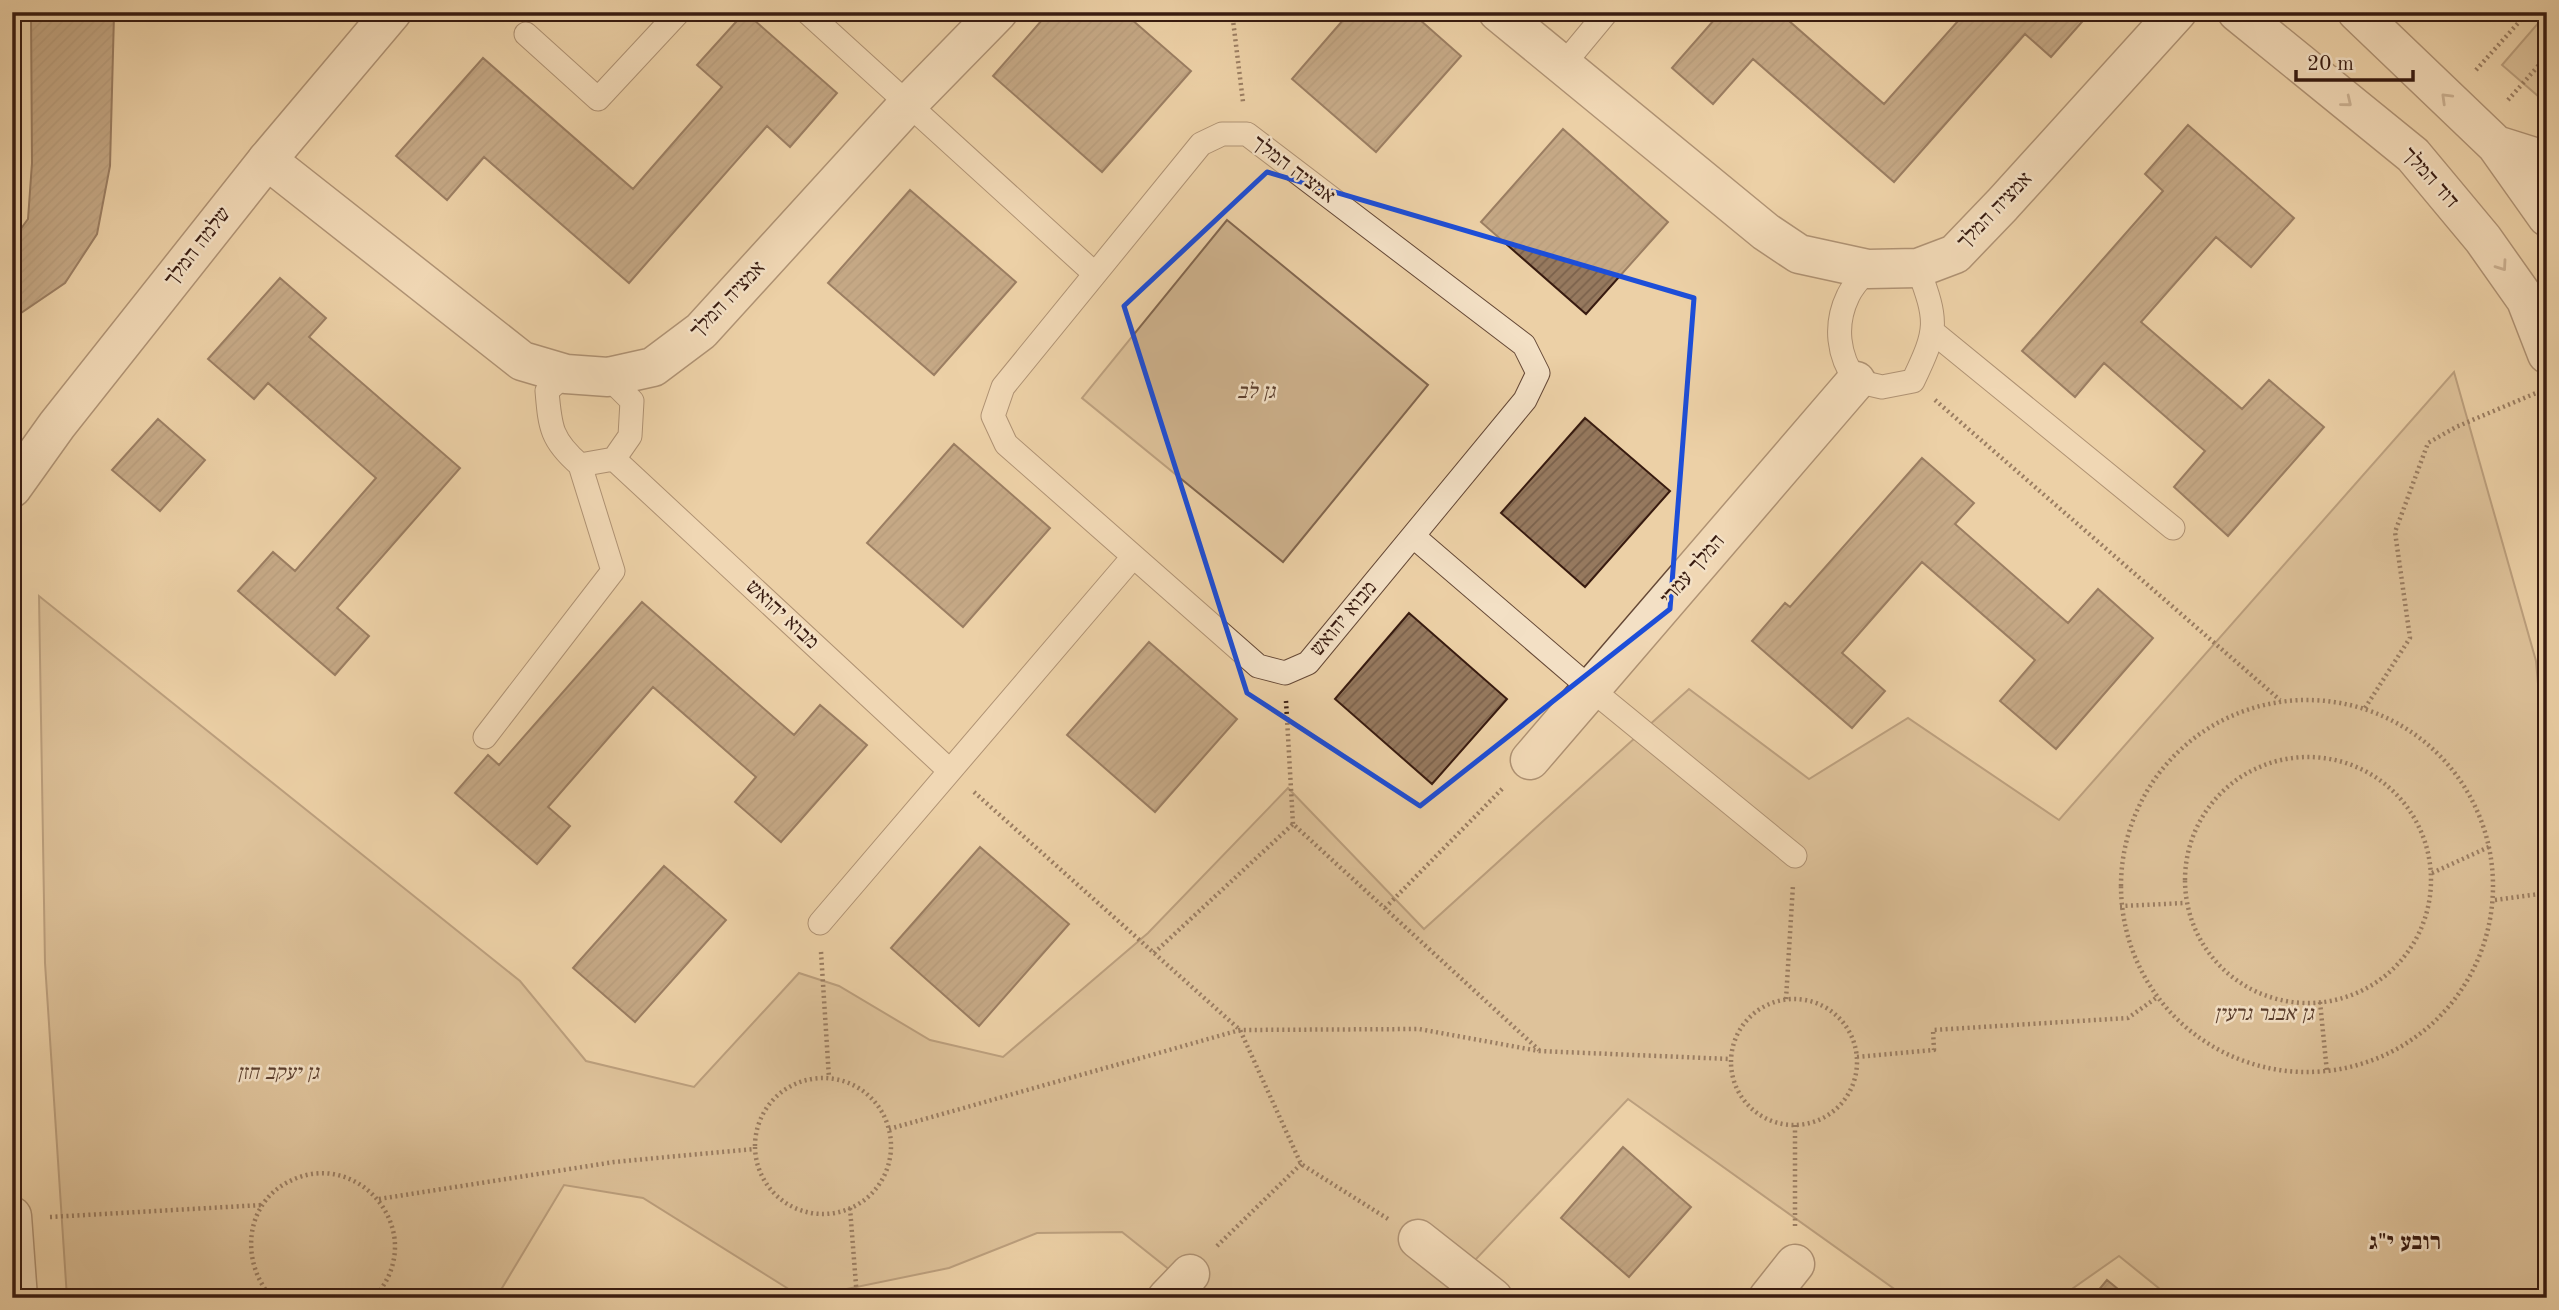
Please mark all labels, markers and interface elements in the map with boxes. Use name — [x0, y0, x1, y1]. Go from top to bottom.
scale bar — [2296, 38, 2414, 82]
text: 20 m — [2307, 54, 2354, 75]
one-way arrow — [2339, 93, 2351, 106]
one-way arrow — [2442, 93, 2455, 106]
street label: אמציה המלך — [1248, 131, 1339, 208]
street label: דוד המלך — [2398, 143, 2463, 212]
street label: אמציה המלך — [1953, 168, 2037, 254]
street label: שלמה המלך — [160, 203, 235, 290]
street label: אמציה המלך — [686, 257, 770, 343]
one-way arrow — [2494, 258, 2506, 271]
park label: גן לב — [1237, 381, 1277, 403]
street label: המלך עמרי — [1656, 530, 1729, 609]
street label: מבוא יהואש — [742, 576, 822, 654]
street label: מבוא יהואש — [1307, 577, 1381, 661]
park label: גן אבנר גרעין — [2214, 1004, 2315, 1025]
park label: גן יעקב חזן — [237, 1063, 321, 1084]
district label: רובע י"ג — [2369, 1231, 2441, 1254]

